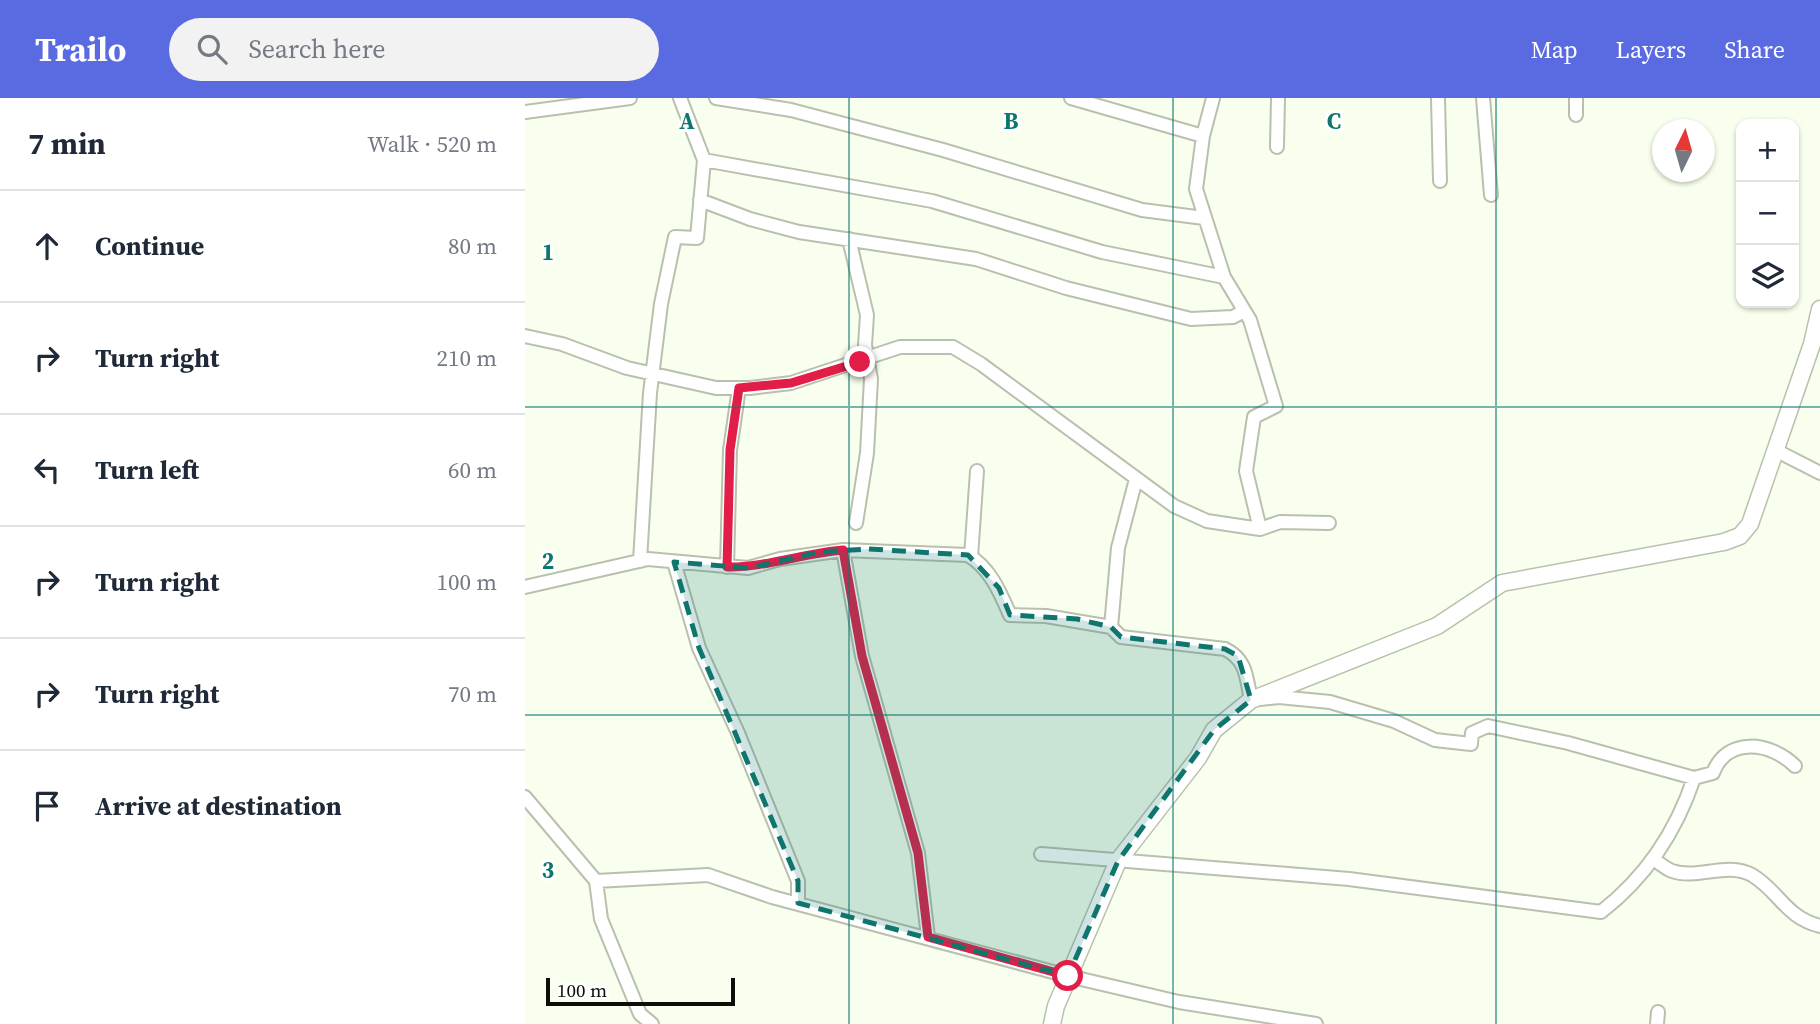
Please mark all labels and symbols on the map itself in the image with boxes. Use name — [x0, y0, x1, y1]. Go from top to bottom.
text: A — [679, 105, 695, 137]
text: B — [1004, 105, 1019, 137]
text: C — [1327, 105, 1341, 137]
north arrow — [1652, 119, 1715, 182]
text: 1 — [542, 236, 554, 268]
route end — [844, 346, 875, 377]
text: 2 — [542, 545, 554, 577]
text: 3 — [542, 854, 554, 886]
route start — [1052, 960, 1083, 991]
scale bar — [546, 975, 735, 1007]

